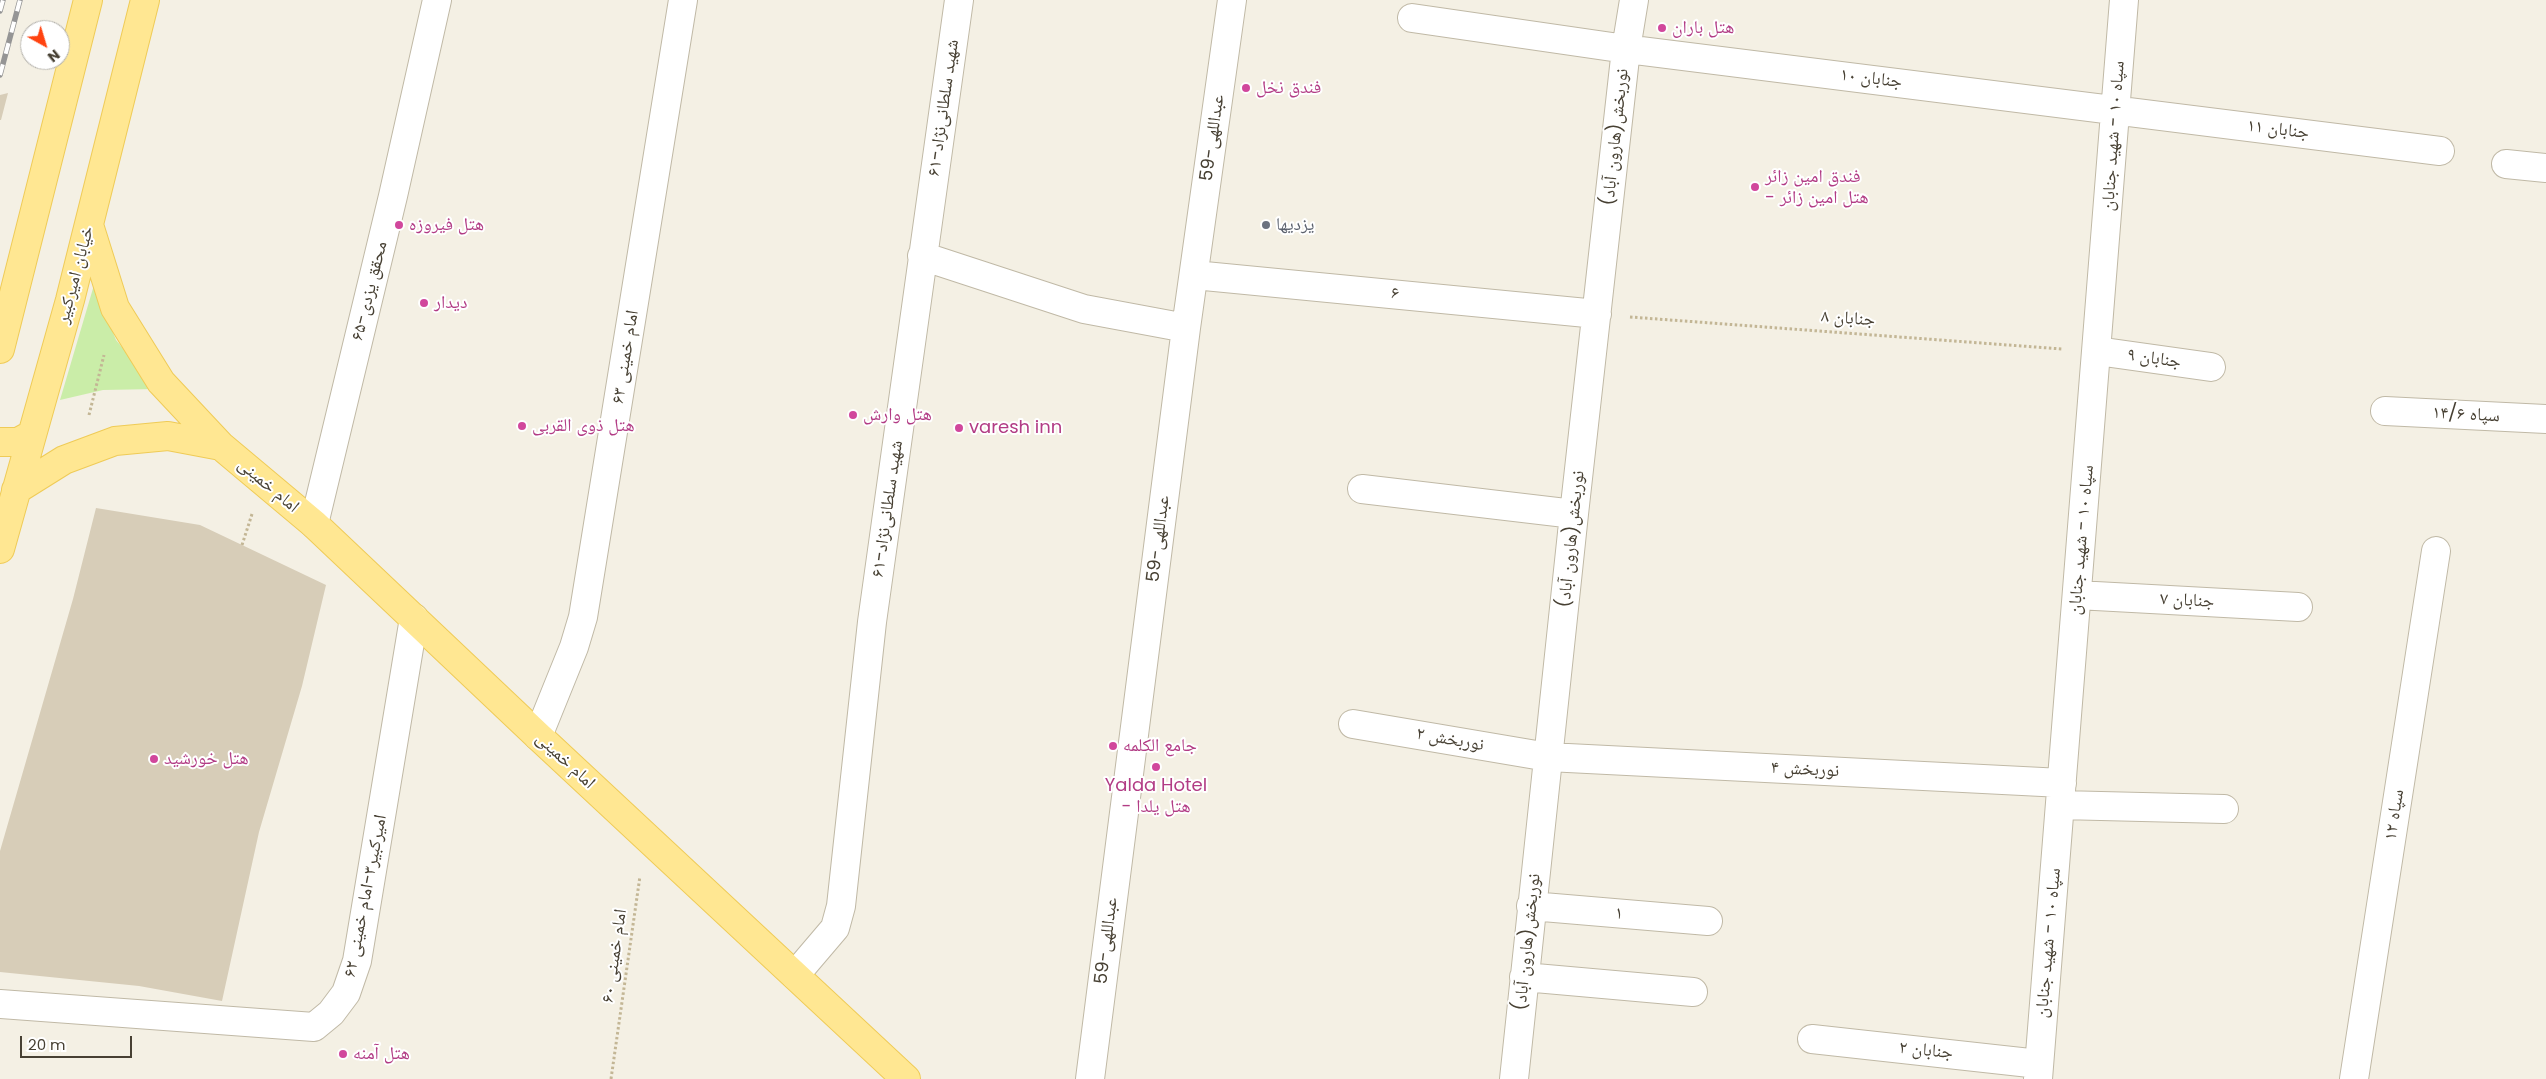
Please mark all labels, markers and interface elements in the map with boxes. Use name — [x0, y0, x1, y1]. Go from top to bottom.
place label: هتل باران — [1672, 17, 1734, 39]
north arrow — [20, 20, 70, 70]
marker: هتل باران — [1656, 22, 1668, 34]
street label: شهید سلطانی‌نژاد-۶۱ — [924, 38, 964, 178]
text: N — [43, 45, 64, 67]
street label: سپاه ۱۰ - شهید جنابان — [2098, 60, 2130, 212]
street label: جنابان ۱۰ — [1839, 64, 1903, 94]
street label: نوربخش(هارون آباد) — [1598, 67, 1634, 207]
place label: فندق نخل — [1256, 77, 1321, 99]
marker: فندق نخل — [1240, 82, 1252, 94]
street label: عبداللهی-59 — [1196, 93, 1230, 183]
street label: جنابان ۱۱ — [2246, 115, 2310, 145]
place label: فندق امین زائر - هتل امین زائر — [1765, 166, 1869, 208]
marker: فندق امین زائر - هتل امین زائر — [1749, 181, 1761, 193]
place label: هتل فیروزه — [409, 214, 484, 236]
place label: یزدیها — [1276, 214, 1314, 236]
marker: هتل فیروزه — [393, 219, 405, 231]
marker: یزدیها — [1260, 219, 1272, 231]
street label: خیابان امیرکبیر — [53, 224, 99, 326]
street label: محقق یزدی-۶۵ — [347, 239, 393, 343]
street label: ۶ — [1390, 283, 1400, 305]
place label: ديدار — [434, 292, 467, 314]
marker: ديدار — [418, 297, 430, 309]
street label: جنابان ۸ — [1820, 306, 1876, 332]
street label: امام خمینی ۶۳ — [608, 309, 644, 405]
street label: جنابان ۹ — [2126, 345, 2182, 373]
street label: سپاه ۱۴/۶ — [2432, 402, 2500, 428]
place label: هتل وارش — [863, 404, 932, 426]
marker: هتل وارش — [847, 409, 859, 421]
place label: هتل ذوی القربی — [532, 415, 635, 437]
place label: varesh inn — [969, 417, 1062, 439]
marker: هتل ذوی القربی — [516, 420, 528, 432]
marker: varesh inn — [953, 422, 965, 434]
street label: شهید سلطانی‌نژاد-۶۱ — [868, 439, 908, 579]
street label: امام خمینی — [233, 454, 303, 518]
street label: سپاه ۱۰ - شهید جنابان — [2065, 464, 2099, 616]
street label: نوربخش(هارون آباد) — [1554, 469, 1590, 609]
street label: عبداللهی-59 — [1143, 494, 1175, 584]
street label: جنابان ۷ — [2159, 589, 2215, 613]
street label: نوربخش ۲ — [1414, 723, 1486, 757]
street label: امام خمینی — [531, 728, 599, 794]
place label: جامع الکلمه — [1123, 735, 1197, 757]
marker: جامع الکلمه — [1107, 740, 1119, 752]
place label: هتل خورشید — [164, 748, 249, 770]
marker: هتل خورشید — [148, 753, 160, 765]
street label: نوربخش ۴ — [1770, 757, 1840, 783]
marker: Yalda Hotel - هتل یلدا — [1150, 761, 1162, 773]
place label: Yalda Hotel - هتل یلدا — [1105, 775, 1207, 818]
street label: سپاه ۱۲ — [2380, 788, 2410, 842]
street label: امیرکبیر۳-امام خمینی ۶۲ — [340, 813, 392, 979]
street label: سپاه ۱۰ - شهید جنابان — [2032, 867, 2066, 1019]
street label: نوربخش(هارون آباد) — [1510, 872, 1546, 1012]
street label: عبداللهی-59 — [1091, 896, 1123, 986]
street label: ۱ — [1614, 903, 1624, 925]
street label: امام خمینی ۶۰ — [598, 908, 632, 1004]
scale bar — [22, 1026, 135, 1058]
text: 20 m — [28, 1034, 66, 1055]
street label: جنابان ۲ — [1898, 1037, 1954, 1065]
place label: هتل آمنه — [353, 1043, 410, 1065]
marker: هتل آمنه — [337, 1048, 349, 1060]

